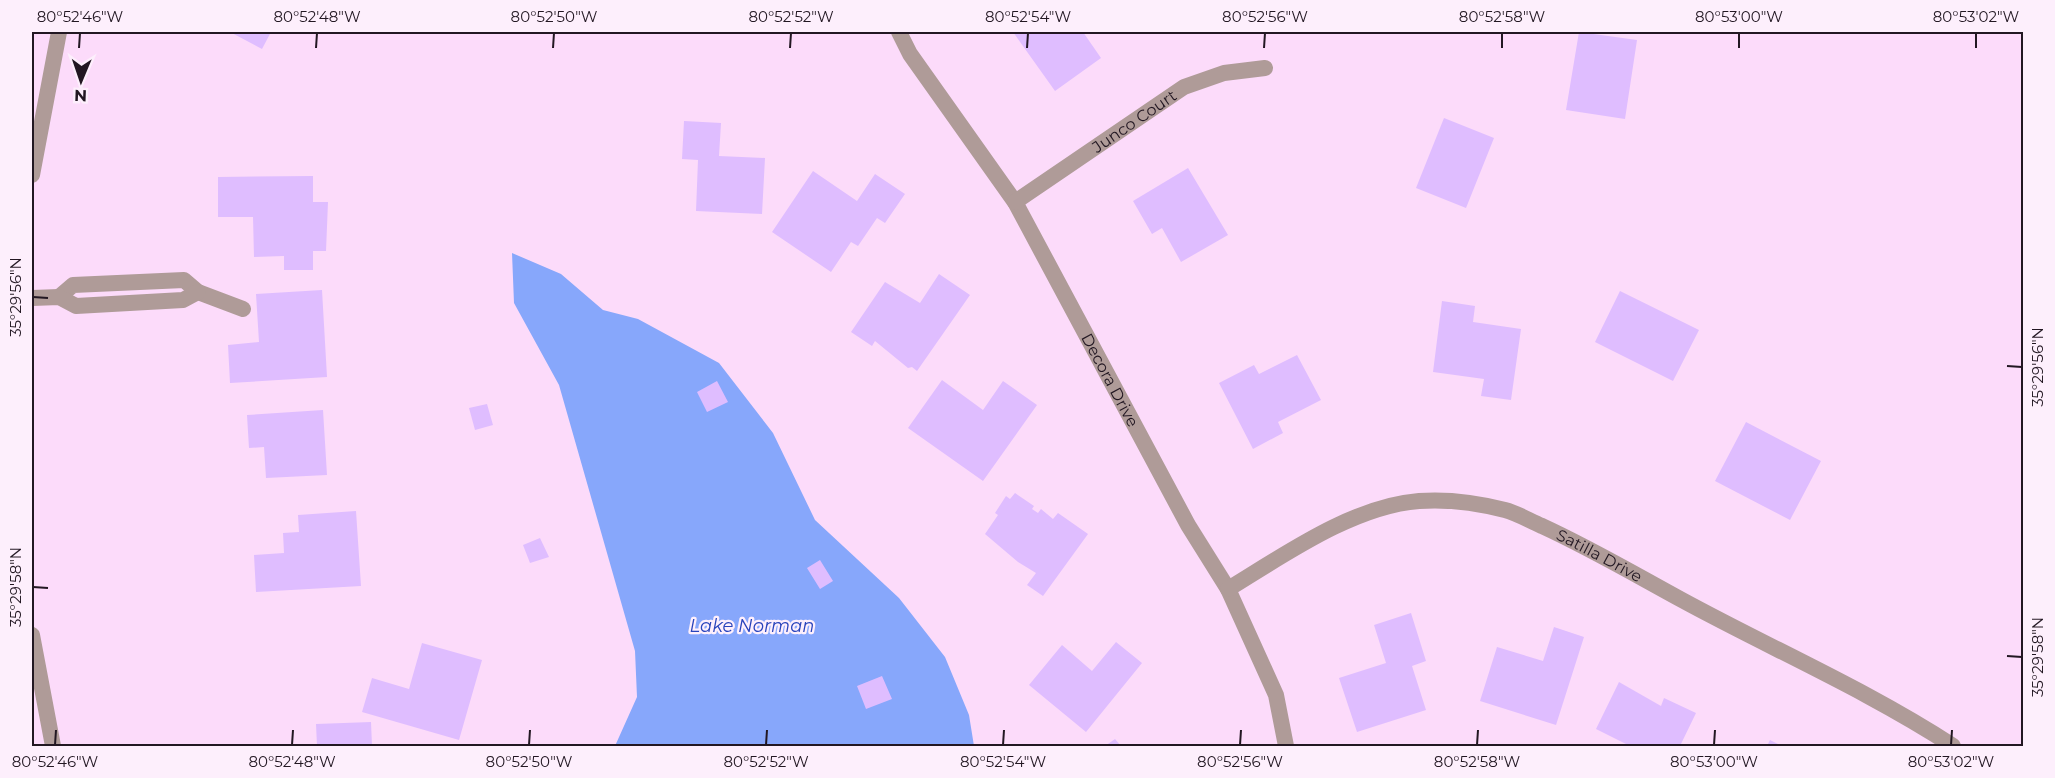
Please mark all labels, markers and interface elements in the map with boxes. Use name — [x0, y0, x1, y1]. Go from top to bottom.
text: 80°52'46"W — [37, 7, 124, 26]
text: 80°52'48"W — [273, 7, 361, 26]
text: 80°52'50"W — [511, 7, 598, 26]
text: 80°52'52"W — [748, 7, 834, 26]
text: 80°52'54"W — [985, 7, 1071, 26]
text: 80°52'56"W — [1222, 7, 1308, 26]
text: 80°52'58"W — [1459, 7, 1546, 26]
text: 80°53'00"W — [1695, 7, 1783, 26]
text: 80°53'02"W — [1933, 7, 2020, 26]
north arrow — [51, 51, 111, 111]
street label: Junco Court — [1087, 85, 1180, 157]
text: N — [74, 86, 87, 105]
text: 35°29'56"N — [6, 257, 25, 337]
text: 35°29'56"N — [2028, 327, 2047, 407]
street label: Decora Drive — [1078, 330, 1143, 430]
street label: Satilla Drive — [1554, 525, 1646, 586]
text: 35°29'58"N — [6, 547, 25, 627]
water label: Lake Norman — [689, 615, 815, 637]
text: 35°29'58"N — [2028, 617, 2047, 697]
text: 80°52'46"W — [12, 752, 99, 771]
text: 80°52'48"W — [248, 752, 336, 771]
text: 80°52'50"W — [486, 752, 573, 771]
text: 80°52'52"W — [723, 752, 809, 771]
text: 80°52'54"W — [960, 752, 1046, 771]
text: 80°52'56"W — [1197, 752, 1283, 771]
text: 80°52'58"W — [1434, 752, 1521, 771]
text: 80°53'00"W — [1670, 752, 1758, 771]
text: 80°53'02"W — [1908, 752, 1995, 771]

